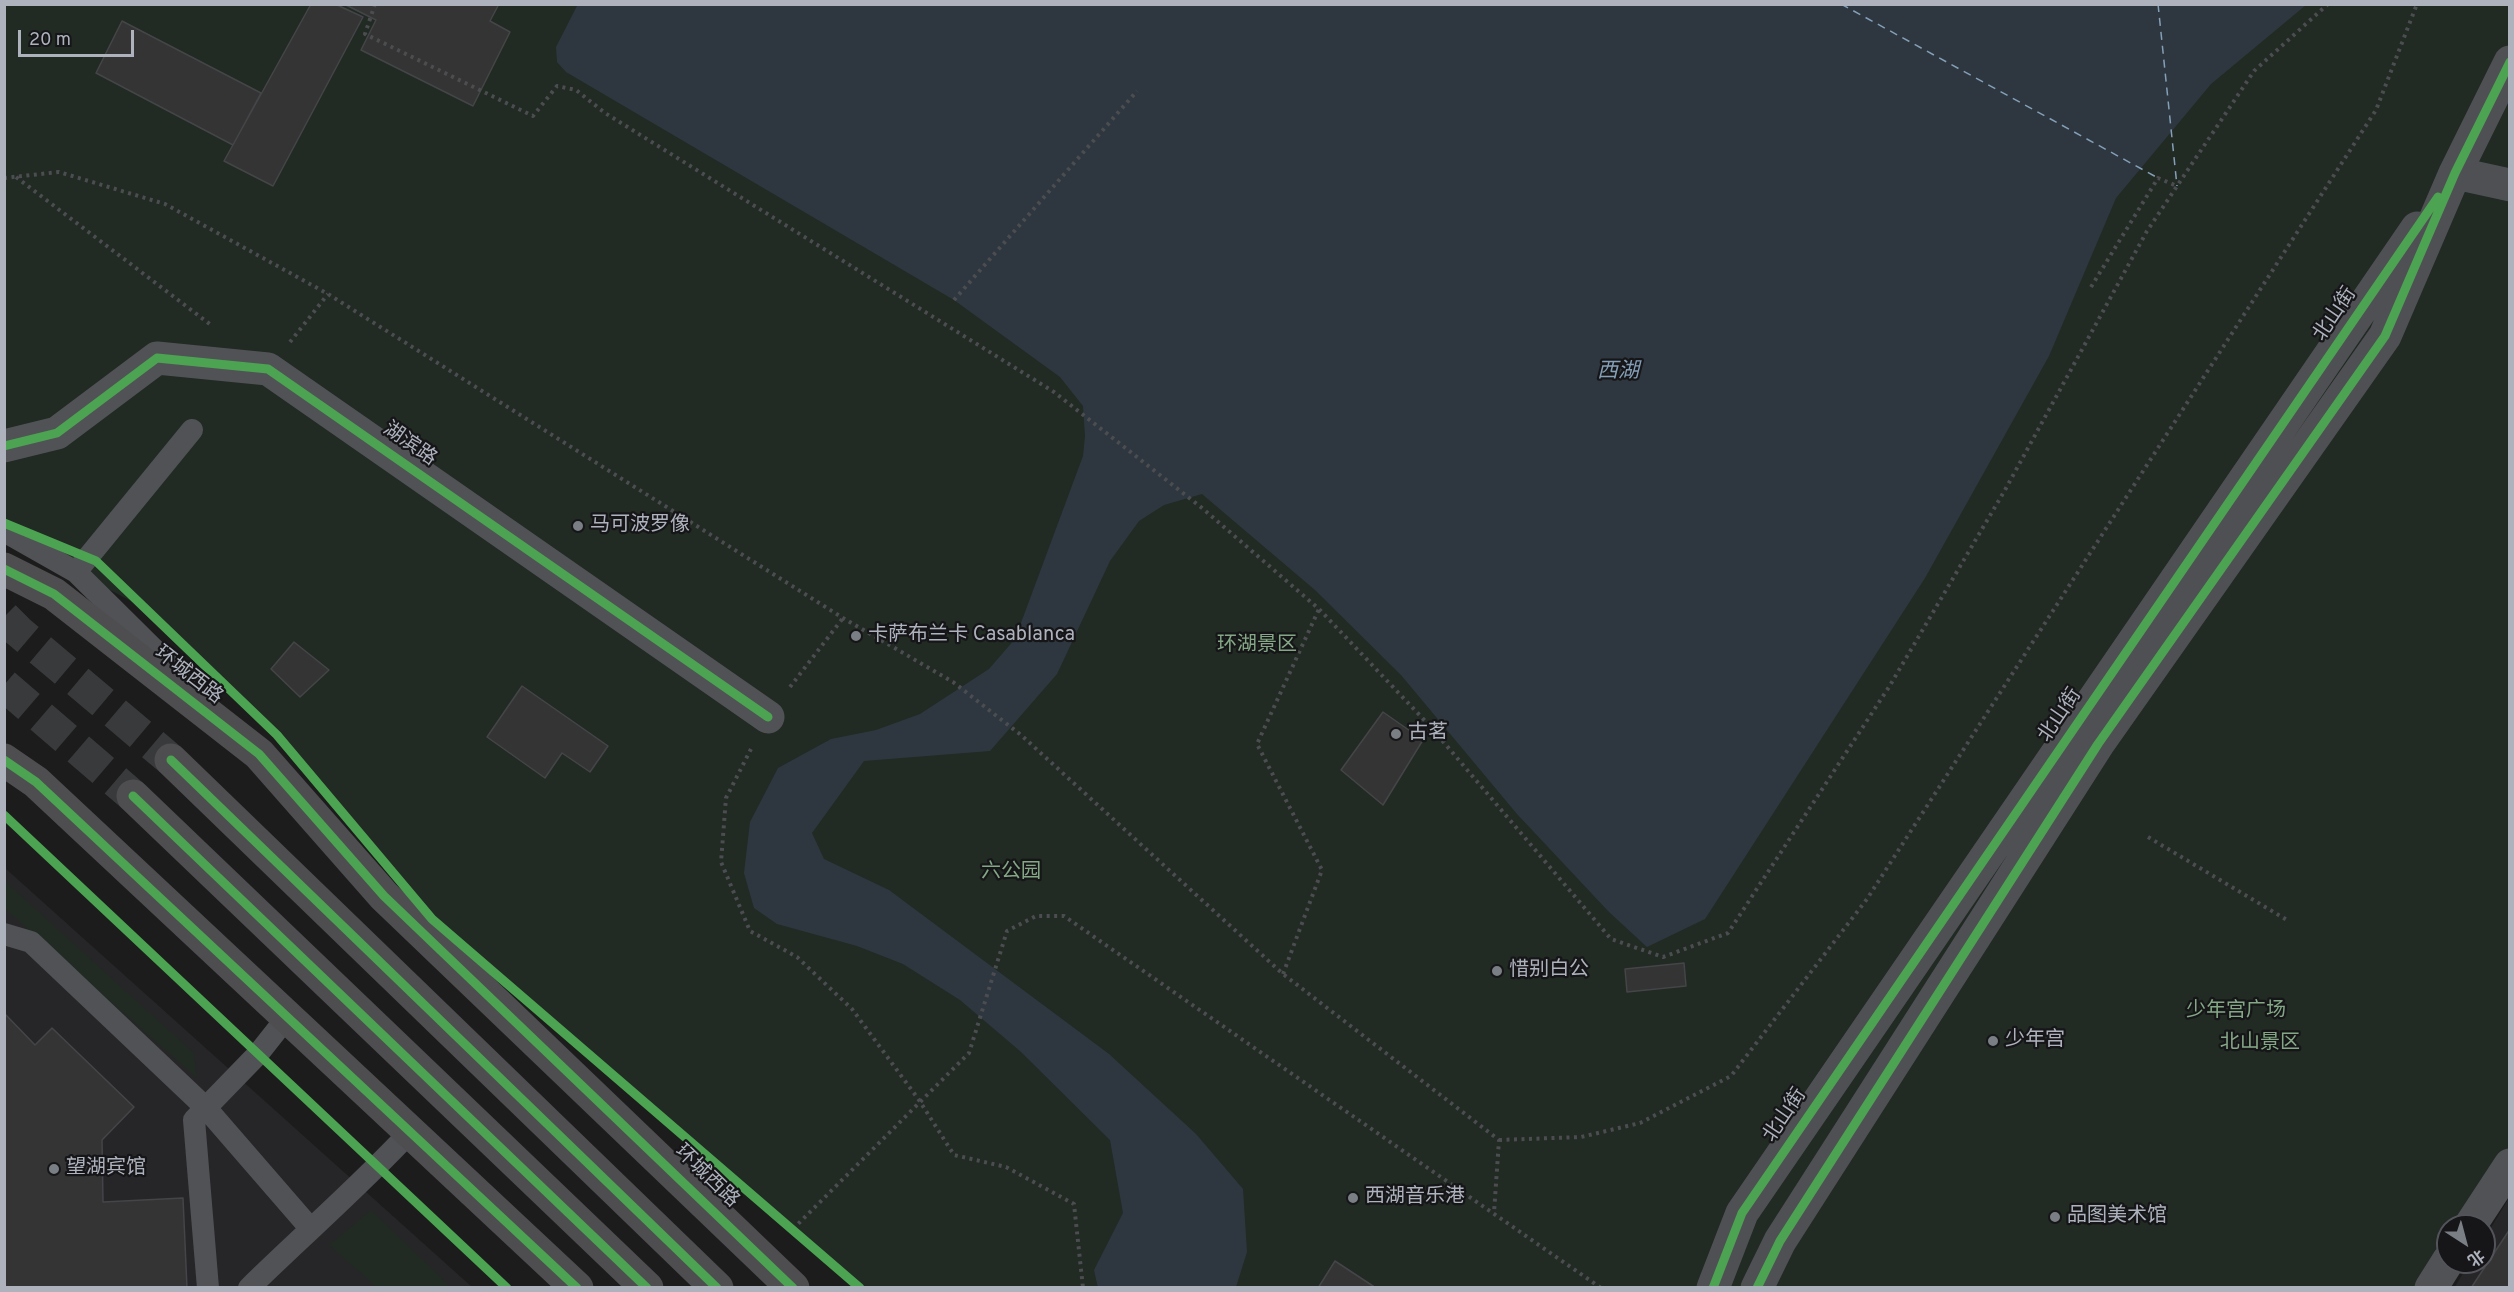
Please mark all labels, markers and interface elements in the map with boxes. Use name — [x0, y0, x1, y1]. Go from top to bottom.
scale bar — [21, 18, 136, 56]
text: 20 m — [29, 29, 71, 52]
street label: 北山街 — [2309, 283, 2363, 347]
water label: 西湖 — [1597, 360, 1639, 386]
street label: 湖滨路 — [378, 418, 440, 472]
place label: 马可波罗像 — [590, 514, 690, 538]
marker: 马可波罗像 — [571, 519, 585, 533]
place label: 卡萨布兰卡 Casablanca — [868, 624, 1075, 648]
marker: 卡萨布兰卡 Casablanca — [849, 629, 863, 643]
park label: 环湖景区 — [1217, 634, 1297, 658]
street label: 环城西路 — [149, 642, 227, 710]
street label: 北山街 — [2034, 684, 2088, 748]
place label: 古茗 — [1408, 722, 1448, 746]
marker: 古茗 — [1389, 727, 1403, 741]
park label: 六公园 — [981, 861, 1041, 885]
place label: 惜别白公 — [1509, 959, 1589, 983]
marker: 惜别白公 — [1490, 964, 1504, 978]
park label: 少年宫广场 — [2186, 1000, 2286, 1024]
place label: 少年宫 — [2005, 1029, 2065, 1053]
park label: 北山景区 — [2220, 1032, 2300, 1056]
marker: 少年宫 — [1986, 1034, 2000, 1048]
street label: 北山街 — [1759, 1084, 1813, 1148]
street label: 环城西路 — [669, 1141, 743, 1213]
place label: 望湖宾馆 — [66, 1157, 146, 1181]
marker: 望湖宾馆 — [47, 1162, 61, 1176]
place label: 西湖音乐港 — [1365, 1186, 1465, 1210]
marker: 西湖音乐港 — [1346, 1191, 1360, 1205]
place label: 品图美术馆 — [2067, 1205, 2167, 1229]
marker: 品图美术馆 — [2048, 1210, 2062, 1224]
north arrow — [2436, 1214, 2496, 1274]
text: 北 — [2463, 1244, 2488, 1270]

